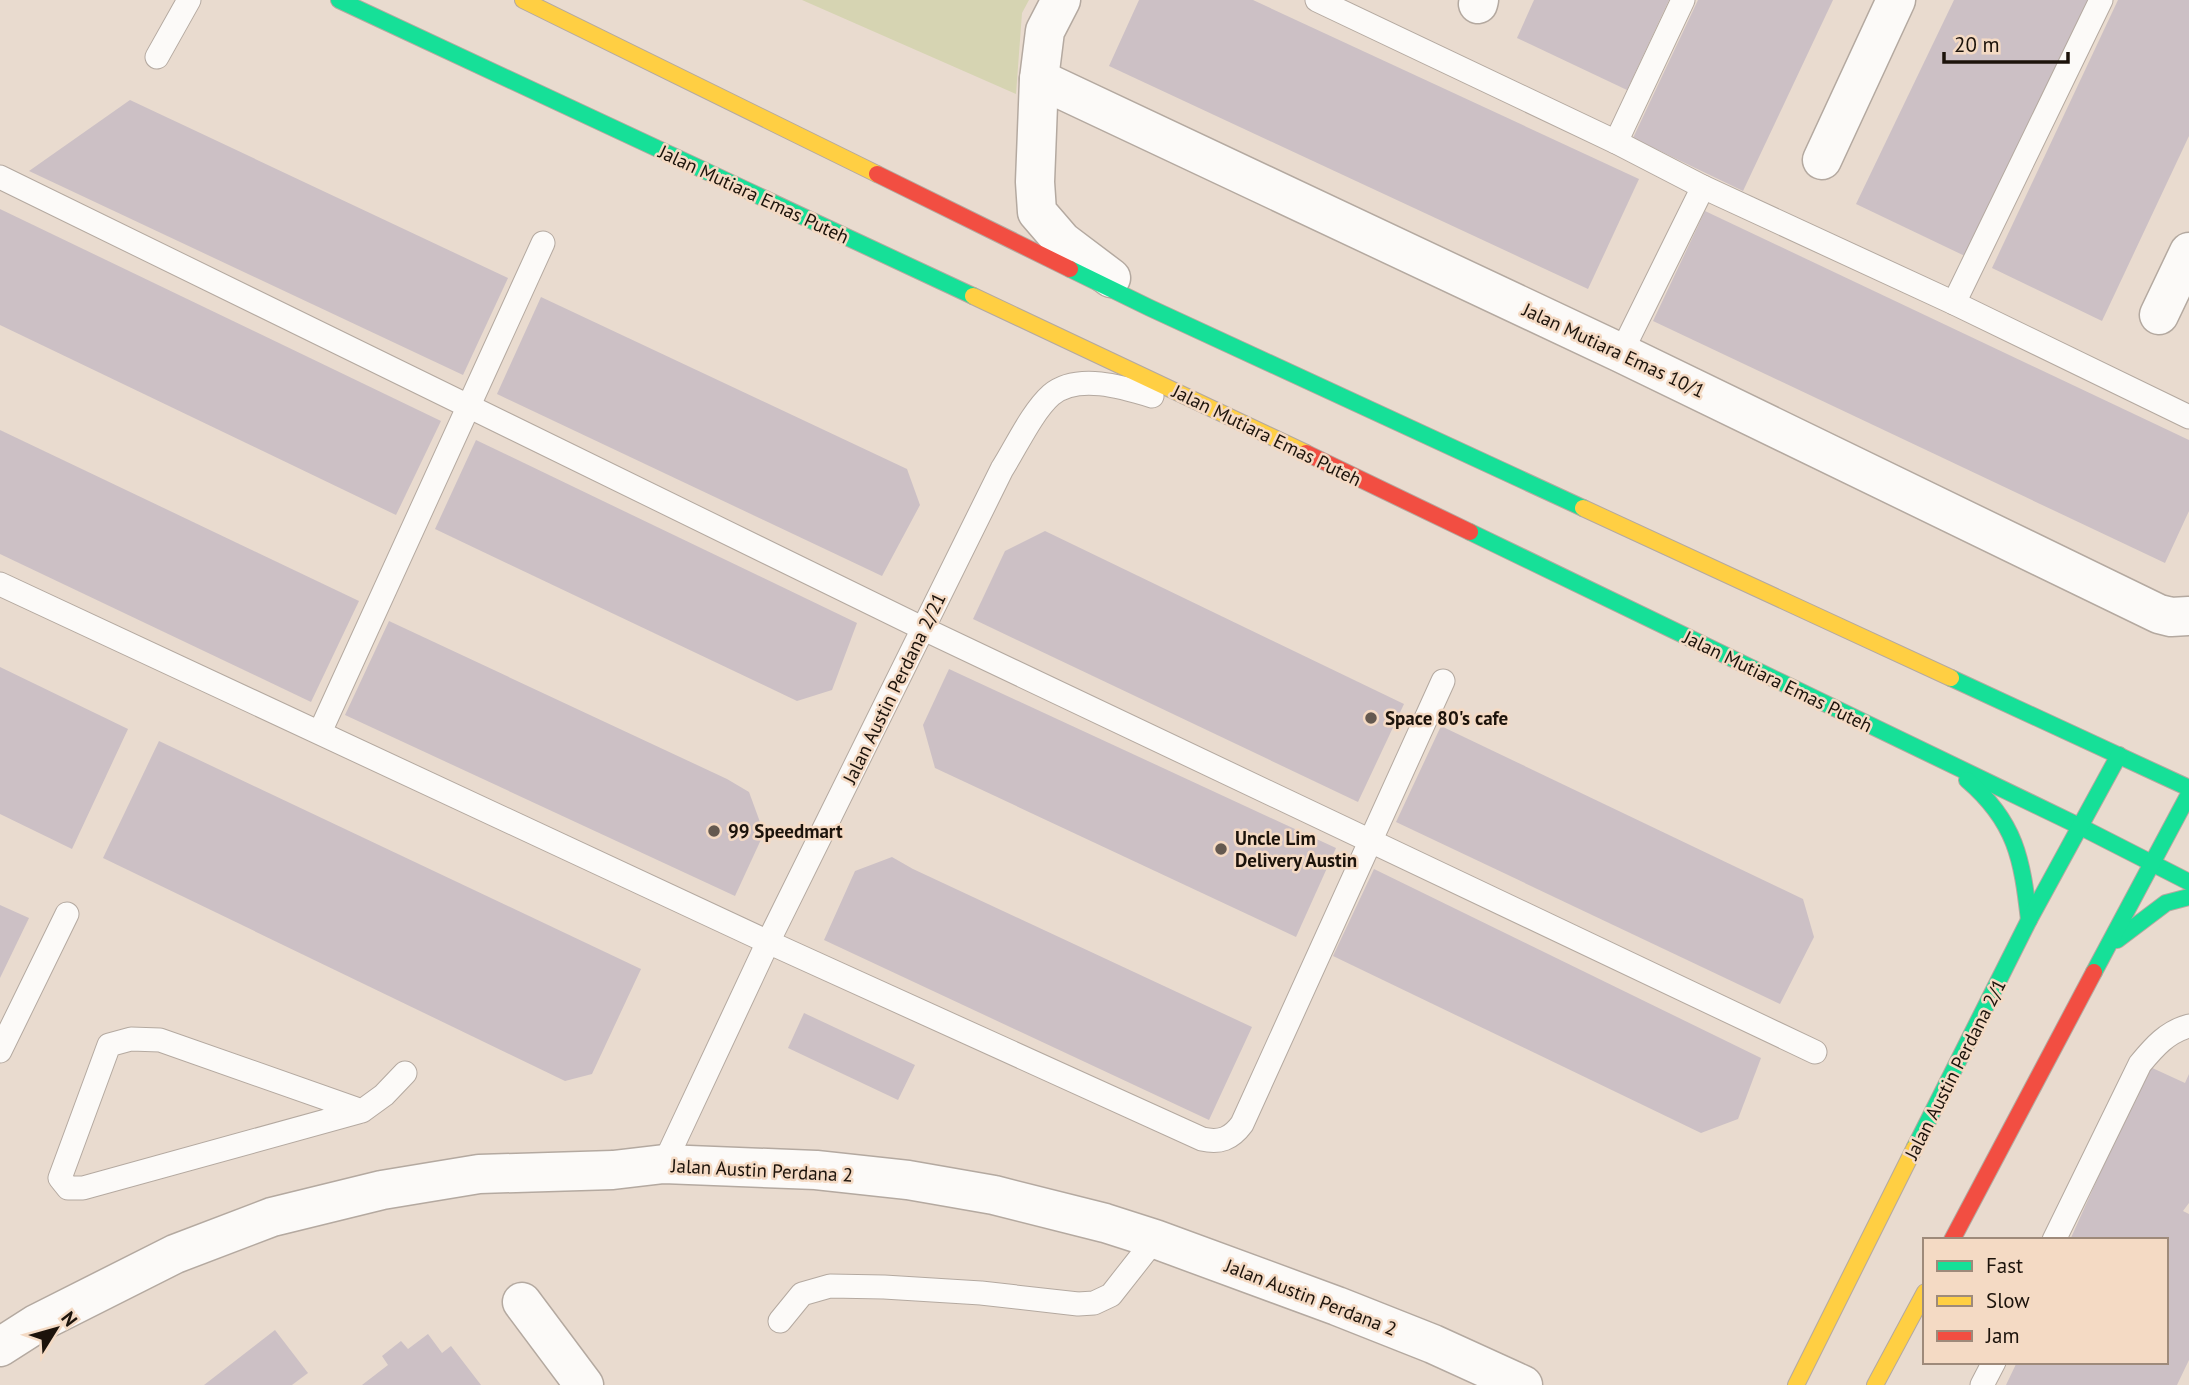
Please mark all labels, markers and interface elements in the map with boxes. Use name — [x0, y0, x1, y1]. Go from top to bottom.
scale bar — [1944, 21, 2068, 65]
text: 20 m — [1954, 31, 2000, 58]
street label: Jalan Mutiara Emas Puteh — [654, 139, 853, 249]
street label: Jalan Mutiara Emas 10/1 — [1518, 297, 1709, 403]
street label: Jalan Mutiara Emas Puteh — [1168, 378, 1365, 491]
street label: Jalan Austin Perdana 2/21 — [837, 589, 951, 788]
street label: Jalan Mutiara Emas Puteh — [1679, 624, 1876, 737]
place label: Space 80's cafe — [1385, 706, 1508, 730]
marker: Space 80's cafe — [1363, 710, 1379, 726]
place label: 99 Speedmart — [728, 819, 843, 843]
marker: 99 Speedmart — [706, 823, 722, 839]
place label: Uncle Lim Delivery Austin — [1235, 826, 1357, 872]
marker: Uncle Lim Delivery Austin — [1213, 841, 1229, 857]
street label: Jalan Austin Perdana 2/1 — [1899, 975, 2011, 1164]
street label: Jalan Austin Perdana 2 — [669, 1153, 854, 1187]
legend — [1923, 1238, 2168, 1364]
text: Fast — [1986, 1252, 2023, 1279]
street label: Jalan Austin Perdana 2 — [1221, 1253, 1400, 1341]
text: Slow — [1986, 1287, 2030, 1314]
north arrow — [21, 1294, 91, 1364]
text: N — [56, 1307, 83, 1331]
text: Jam — [1985, 1322, 2020, 1349]

